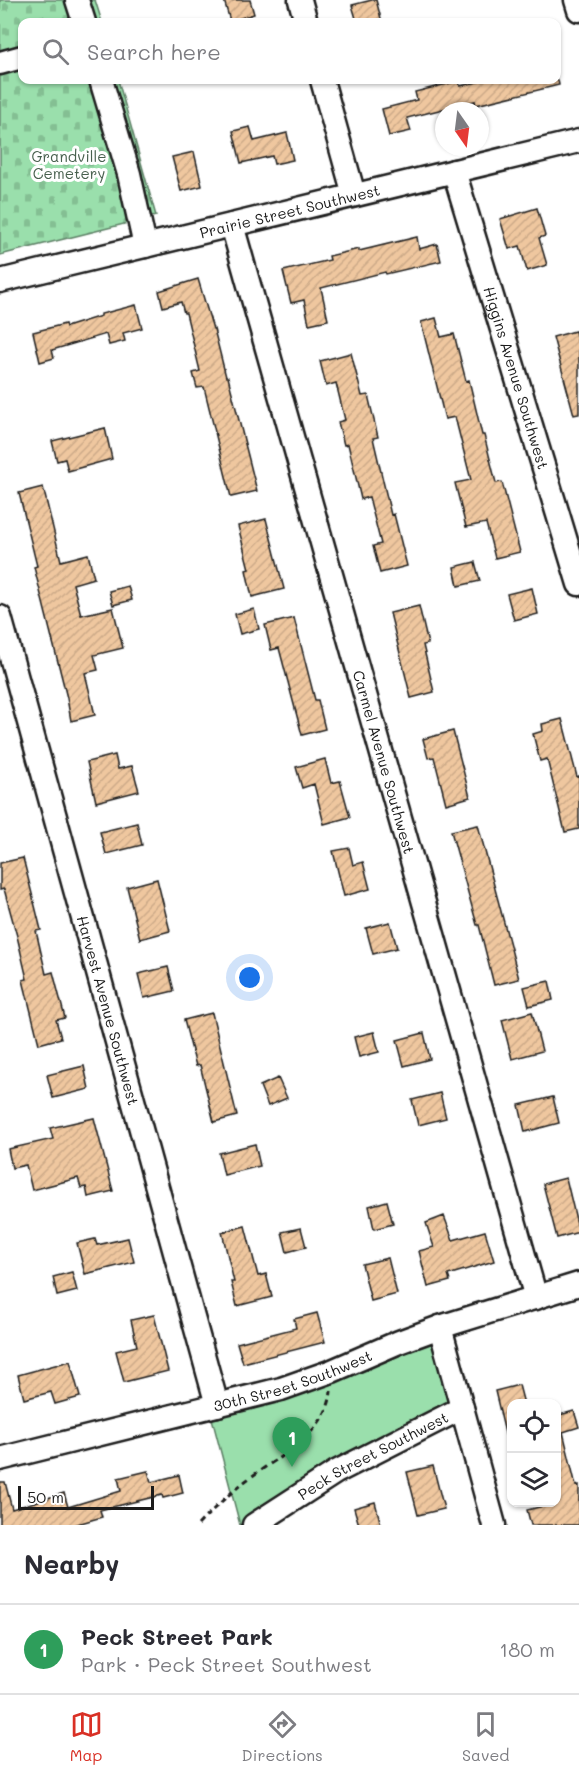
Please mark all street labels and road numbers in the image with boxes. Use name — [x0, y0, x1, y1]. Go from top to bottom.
street label: Prairie Street Southwest — [197, 180, 382, 242]
street label: Higgins Avenue Southwest — [479, 284, 554, 472]
street label: Carmel Avenue Southwest — [349, 668, 420, 856]
street label: Harvest Avenue Southwest — [73, 913, 144, 1107]
street label: 30th Street Southwest — [211, 1345, 375, 1416]
street label: Peck Street Southwest — [294, 1407, 451, 1504]

